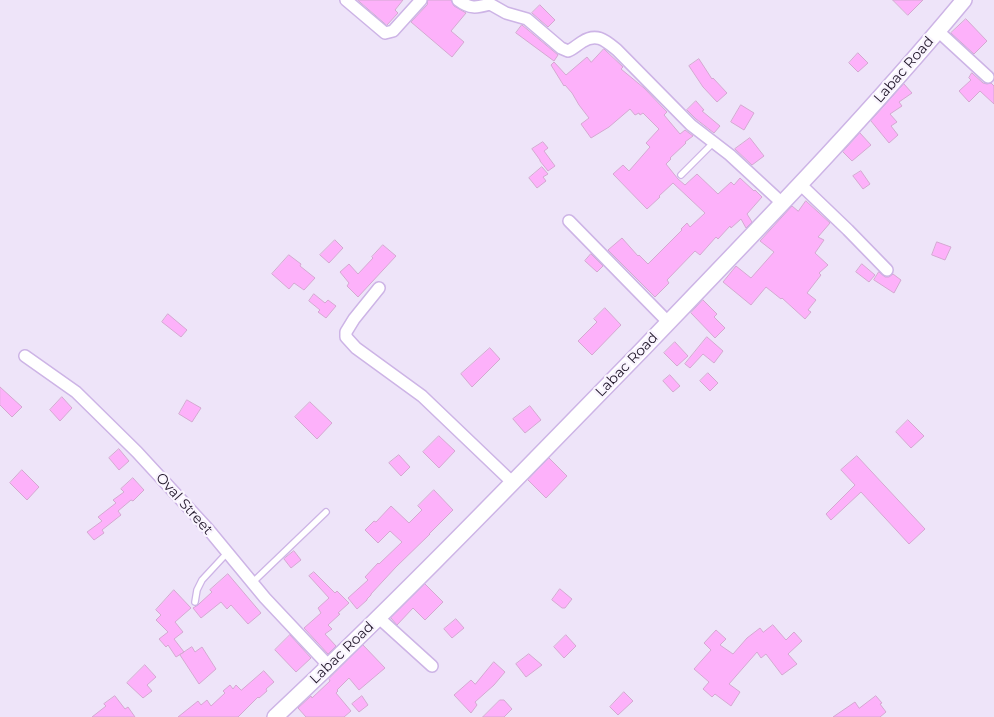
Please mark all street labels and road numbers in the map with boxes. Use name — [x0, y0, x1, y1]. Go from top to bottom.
street label: Labac Road — [871, 33, 937, 107]
street label: Labac Road — [592, 330, 662, 400]
street label: Oval Street — [152, 470, 216, 538]
street label: Labac Road — [307, 618, 377, 688]

